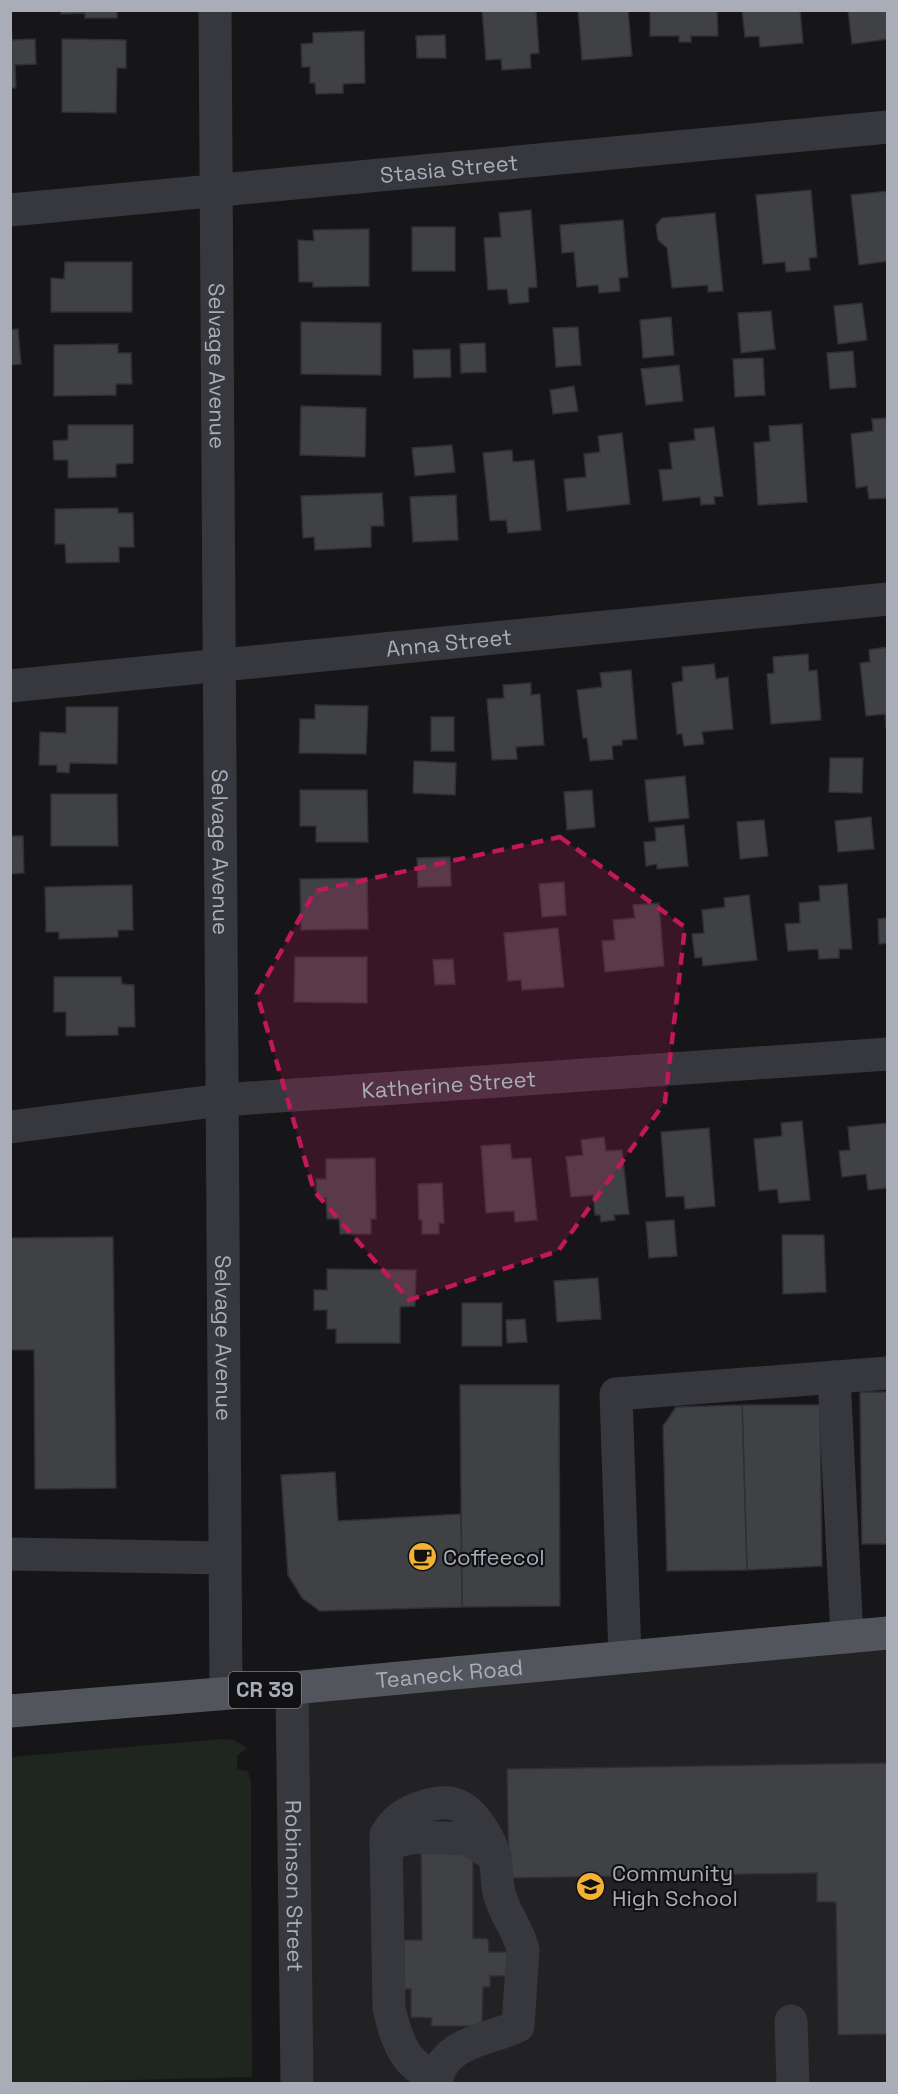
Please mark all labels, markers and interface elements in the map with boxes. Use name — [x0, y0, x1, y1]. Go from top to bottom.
street label: Stasia Street — [379, 148, 519, 189]
street label: Selvage Avenue — [203, 283, 232, 449]
street label: Anna Street — [385, 622, 513, 663]
street label: Selvage Avenue — [206, 769, 235, 935]
street label: Katherine Street — [360, 1064, 537, 1104]
street label: Selvage Avenue — [209, 1255, 238, 1421]
cafe icon: Coffeecol — [406, 1541, 438, 1573]
place label: Coffeecol — [443, 1543, 545, 1571]
street label: Teaneck Road — [375, 1653, 524, 1694]
road number: CR 39 — [229, 1672, 301, 1708]
street label: Robinson Street — [279, 1800, 310, 1972]
place label: Community High School — [612, 1859, 738, 1912]
school or university icon: Community High School — [575, 1870, 607, 1902]

